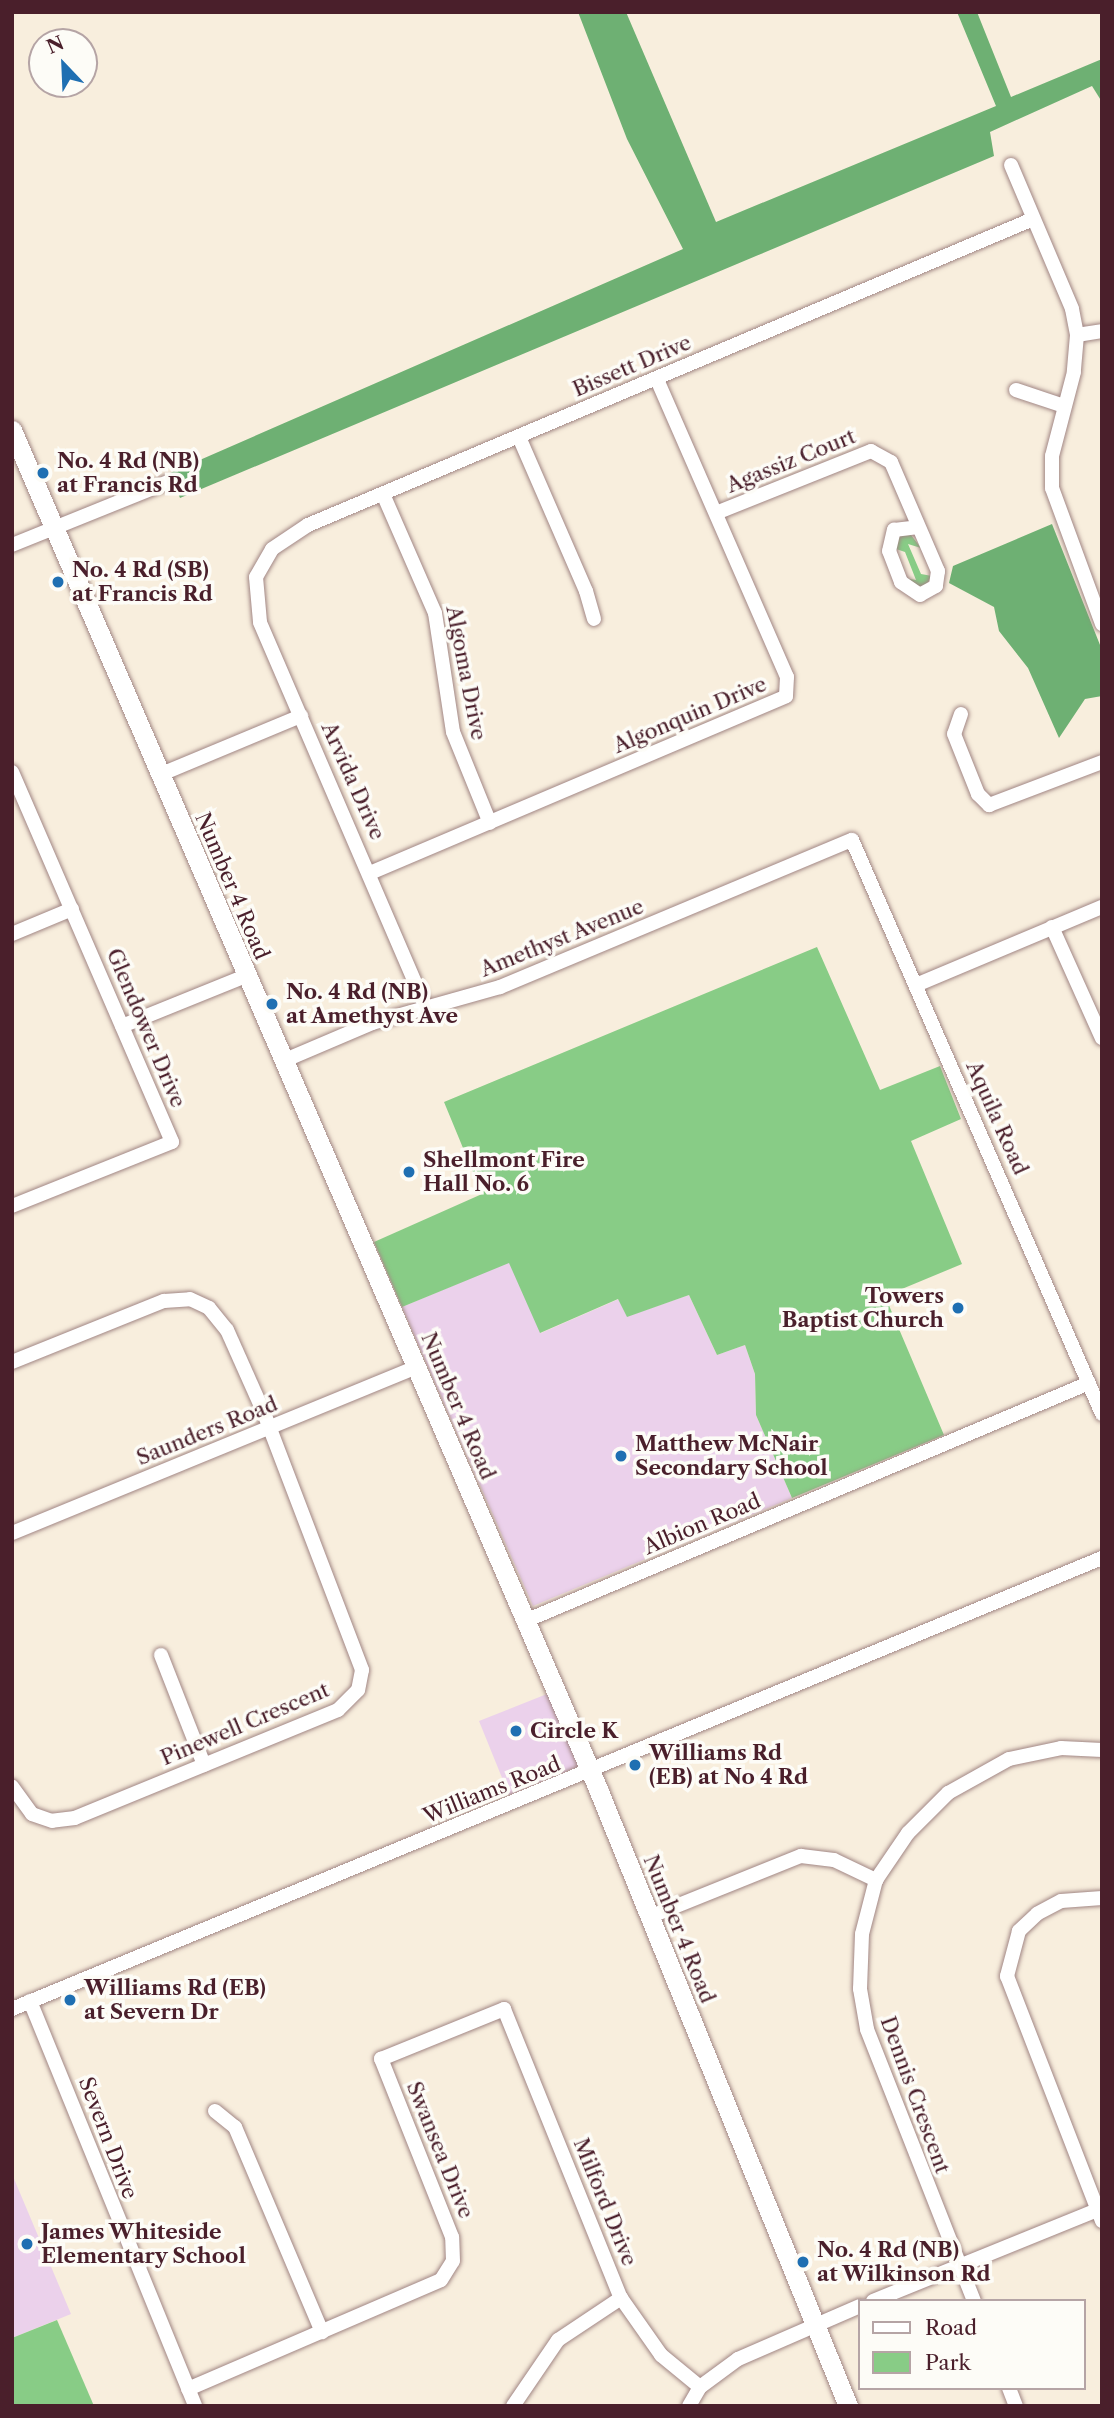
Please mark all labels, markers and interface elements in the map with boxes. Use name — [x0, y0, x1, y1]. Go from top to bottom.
north arrow — [28, 28, 98, 98]
text: N — [43, 31, 67, 59]
street label: Bissett Drive — [569, 330, 695, 402]
street label: Agassiz Court — [723, 424, 859, 498]
place label: No. 4 Rd (NB) at Francis Rd — [57, 448, 199, 498]
marker: No. 4 Rd (NB) at Francis Rd — [35, 465, 51, 481]
place label: No. 4 Rd (SB) at Francis Rd — [72, 557, 213, 607]
marker: No. 4 Rd (SB) at Francis Rd — [50, 574, 66, 590]
street label: Algoma Drive — [441, 604, 491, 742]
street label: Algonquin Drive — [610, 671, 770, 759]
street label: Arvida Drive — [316, 718, 390, 844]
street label: Number 4 Road — [190, 808, 274, 964]
street label: Amethyst Avenue — [476, 894, 648, 982]
street label: Glendower Drive — [101, 945, 191, 1111]
place label: No. 4 Rd (NB) at Amethyst Ave — [286, 979, 460, 1029]
marker: No. 4 Rd (NB) at Amethyst Ave — [264, 996, 280, 1012]
street label: Aquila Road — [961, 1057, 1033, 1179]
place label: Shellmont Fire Hall No. 6 — [423, 1147, 585, 1197]
marker: Shellmont Fire Hall No. 6 — [401, 1164, 417, 1180]
place label: Towers Baptist Church — [782, 1283, 944, 1333]
marker: Towers Baptist Church — [950, 1300, 966, 1316]
street label: Number 4 Road — [416, 1328, 500, 1484]
street label: Saunders Road — [133, 1391, 281, 1471]
place label: Matthew McNair Secondary School — [635, 1431, 828, 1481]
marker: Matthew McNair Secondary School — [613, 1448, 629, 1464]
street label: Albion Road — [640, 1488, 764, 1560]
street label: Pinewell Crescent — [157, 1677, 333, 1771]
place label: Circle K — [530, 1718, 618, 1744]
marker: Circle K — [508, 1723, 524, 1739]
place label: Williams Rd (EB) at No 4 Rd — [649, 1740, 808, 1790]
street label: Williams Road — [420, 1751, 564, 1829]
marker: Williams Rd (EB) at No 4 Rd — [627, 1757, 643, 1773]
street label: Number 4 Road — [638, 1851, 720, 2007]
place label: Williams Rd (EB) at Severn Dr — [84, 1975, 266, 2025]
marker: Williams Rd (EB) at Severn Dr — [62, 1992, 78, 2008]
street label: Dennis Crescent — [875, 2013, 955, 2177]
street label: Severn Drive — [73, 2073, 143, 2203]
street label: Swansea Drive — [401, 2078, 479, 2222]
street label: Milford Drive — [568, 2134, 642, 2270]
place label: James Whiteside Elementary School — [41, 2219, 246, 2269]
marker: James Whiteside Elementary School — [19, 2236, 35, 2252]
place label: No. 4 Rd (NB) at Wilkinson Rd — [817, 2237, 991, 2287]
marker: No. 4 Rd (NB) at Wilkinson Rd — [795, 2254, 811, 2270]
legend — [858, 2299, 1086, 2390]
text: Road — [925, 2315, 977, 2340]
text: Park — [925, 2350, 971, 2375]

